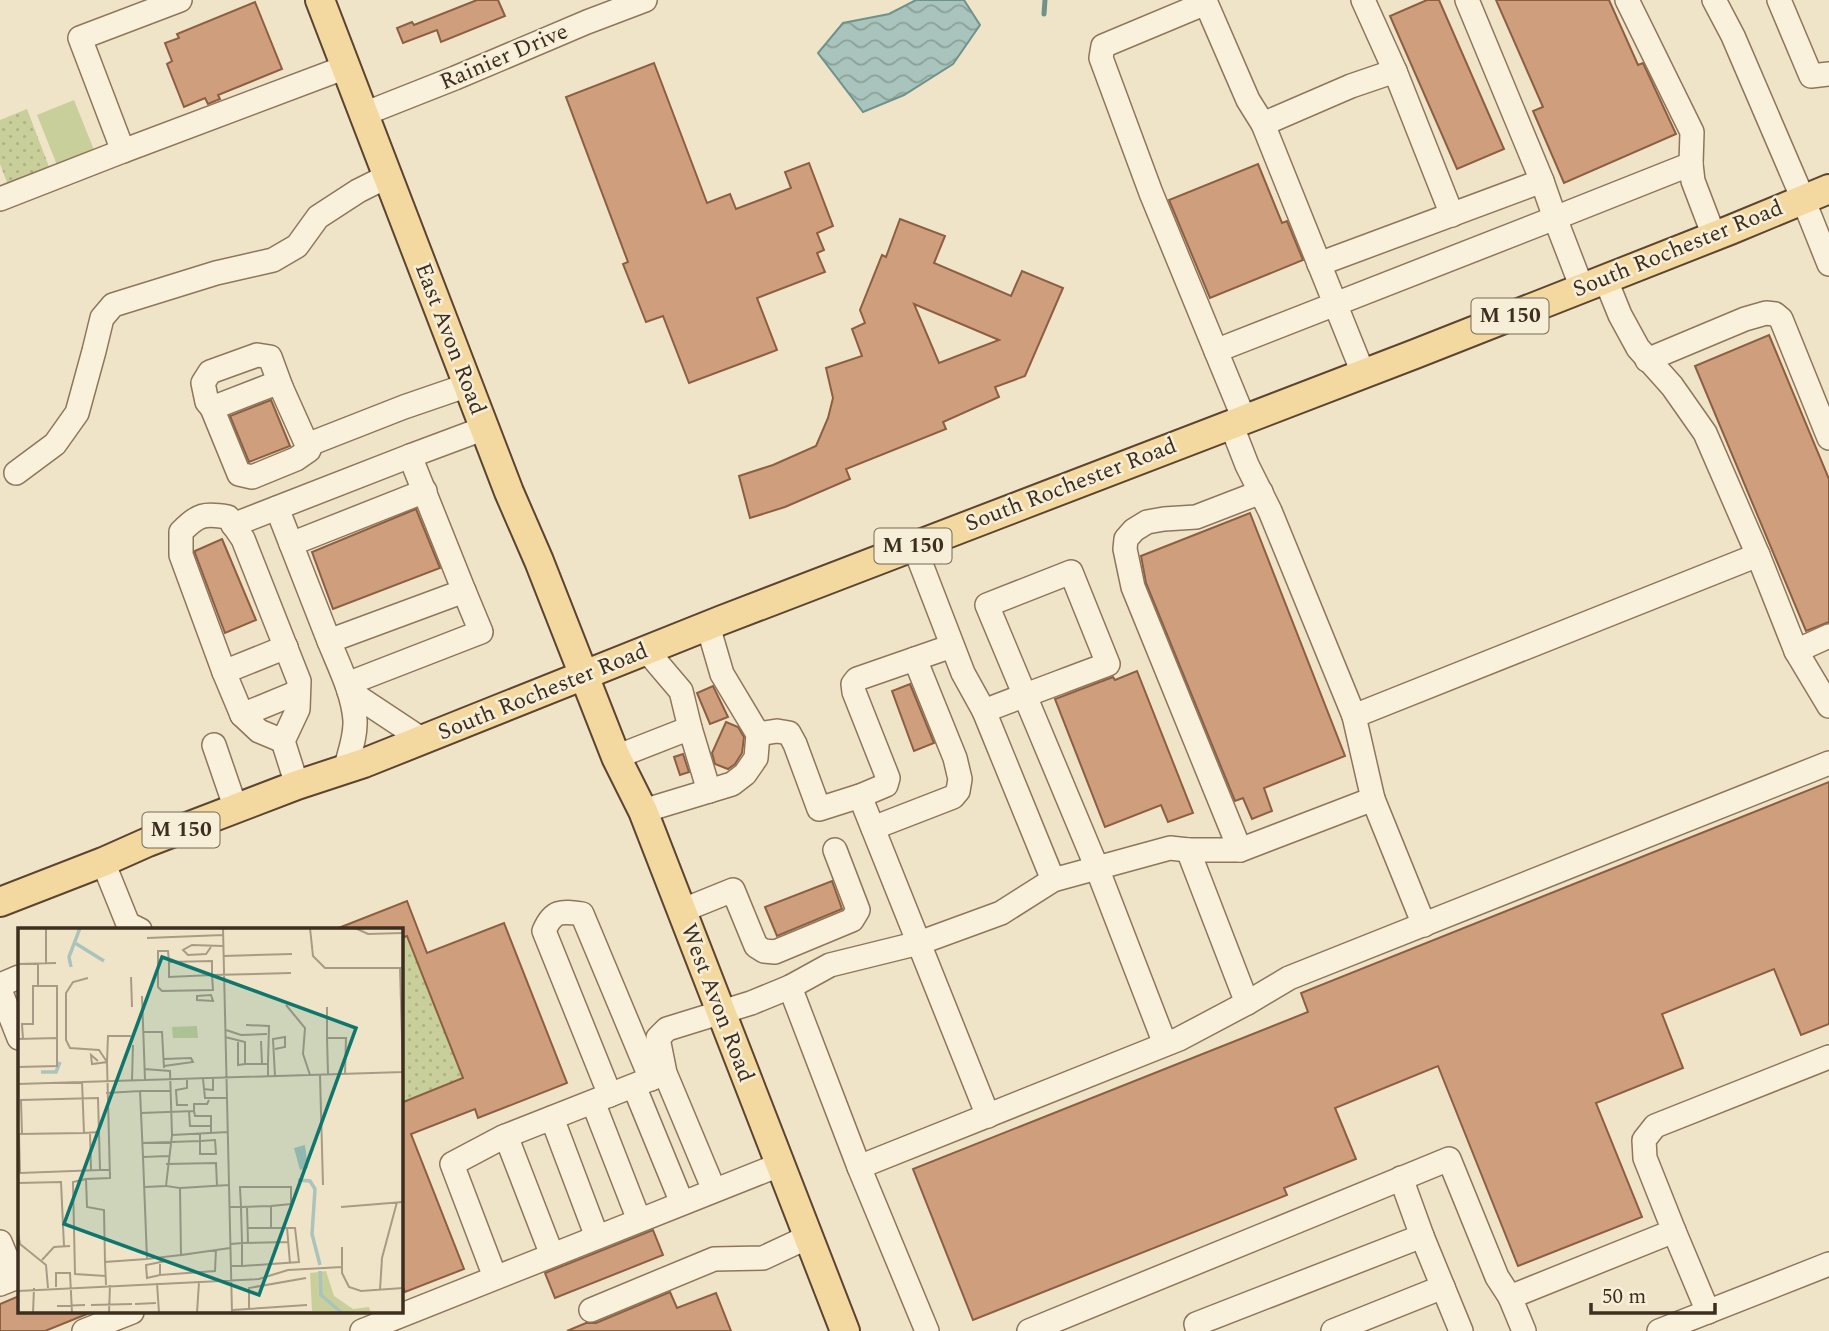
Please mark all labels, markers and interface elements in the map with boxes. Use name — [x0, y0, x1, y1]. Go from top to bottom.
street label: Rainier Drive — [434, 14, 574, 100]
street label: South Rochester Road — [1567, 191, 1789, 307]
street label: East Avon Road — [405, 258, 495, 420]
road number: M 150 — [1472, 298, 1548, 334]
street label: South Rochester Road — [960, 428, 1182, 542]
road number: M 150 — [874, 528, 951, 564]
street label: South Rochester Road — [432, 634, 654, 750]
road number: M 150 — [142, 812, 220, 848]
street label: West Avon Road — [671, 918, 763, 1088]
inset map — [18, 928, 402, 1314]
scale bar — [1591, 1272, 1715, 1316]
text: 50 m — [1602, 1281, 1646, 1313]

